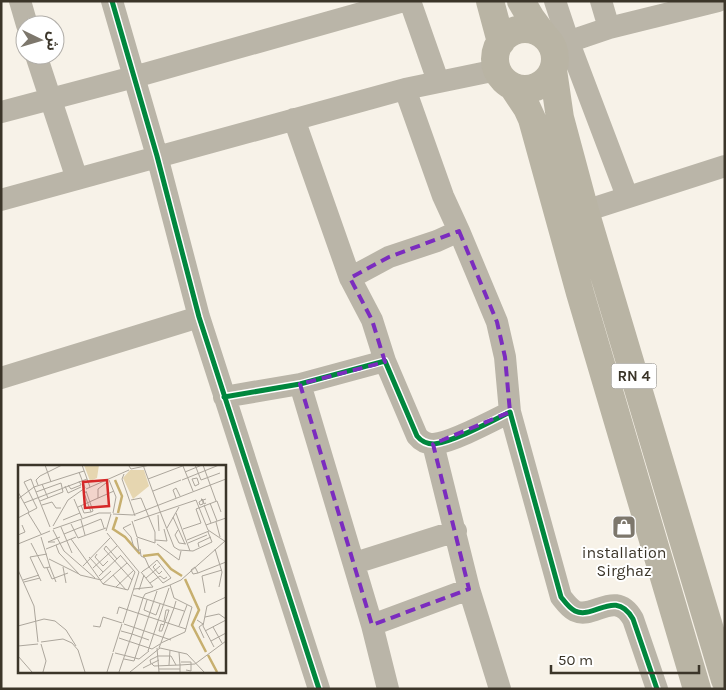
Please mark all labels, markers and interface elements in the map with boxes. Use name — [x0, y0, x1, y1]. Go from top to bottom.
north arrow — [15, 15, 65, 65]
text: ش — [43, 31, 62, 51]
road number: RN 4 — [612, 364, 656, 388]
inset map — [18, 465, 225, 672]
shop icon: installation Sirghaz — [611, 514, 637, 540]
place label: installation Sirghaz — [582, 543, 666, 580]
scale bar — [551, 642, 698, 674]
text: 50 m — [558, 651, 593, 669]

